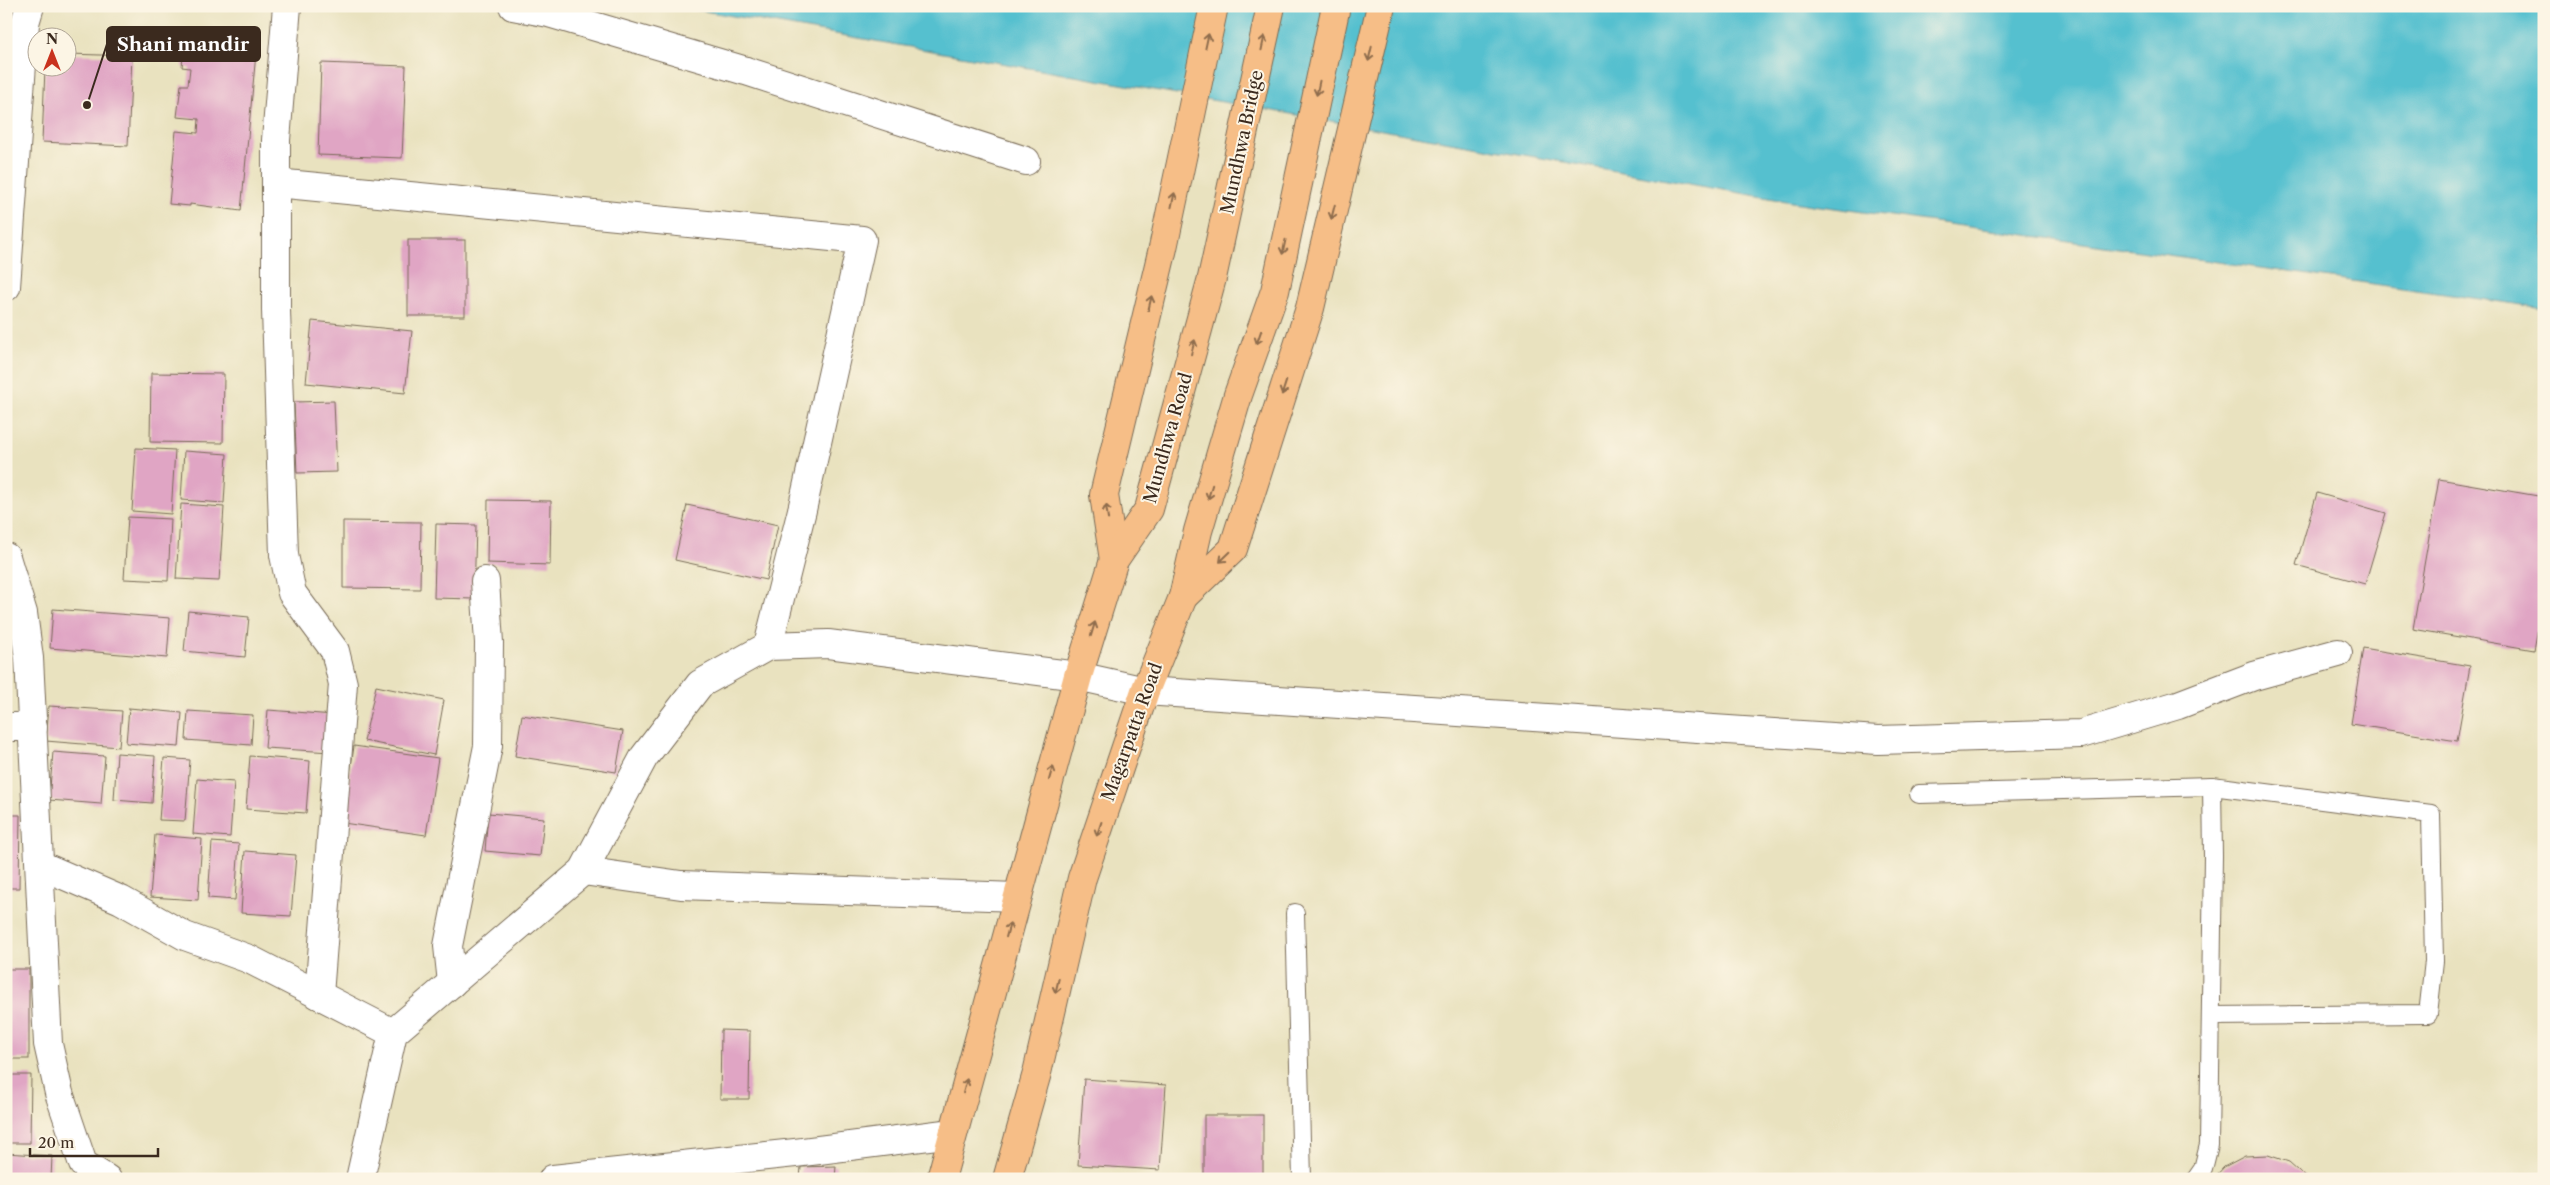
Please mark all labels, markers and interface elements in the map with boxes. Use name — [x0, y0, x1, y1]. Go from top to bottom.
callout: Shani mandir — [107, 27, 260, 61]
north arrow — [28, 28, 78, 78]
text: N — [46, 30, 58, 48]
text: Shani mandir — [117, 33, 250, 56]
one-way arrow — [1203, 34, 1212, 50]
one-way arrow — [1259, 35, 1268, 51]
one-way arrow — [1365, 45, 1374, 61]
street label: Mundhwa Bridge — [1216, 68, 1268, 216]
one-way arrow — [1313, 80, 1322, 96]
one-way arrow — [1169, 193, 1178, 209]
one-way arrow — [1328, 204, 1338, 220]
one-way arrow — [1279, 239, 1288, 255]
one-way arrow — [1146, 295, 1155, 311]
one-way arrow — [1254, 329, 1263, 344]
one-way arrow — [1189, 339, 1199, 355]
street label: Mundhwa Road — [1139, 370, 1197, 506]
one-way arrow — [1279, 379, 1289, 395]
one-way arrow — [1204, 484, 1214, 500]
one-way arrow — [1101, 505, 1111, 521]
one-way arrow — [1220, 550, 1232, 562]
one-way arrow — [1088, 622, 1098, 638]
street label: Magarpatta Road — [1097, 660, 1167, 804]
one-way arrow — [1047, 766, 1057, 782]
one-way arrow — [1093, 820, 1103, 836]
one-way arrow — [1004, 922, 1013, 938]
one-way arrow — [1052, 977, 1061, 993]
one-way arrow — [961, 1079, 970, 1095]
scale bar — [30, 1125, 158, 1157]
text: 20 m — [38, 1133, 74, 1152]

